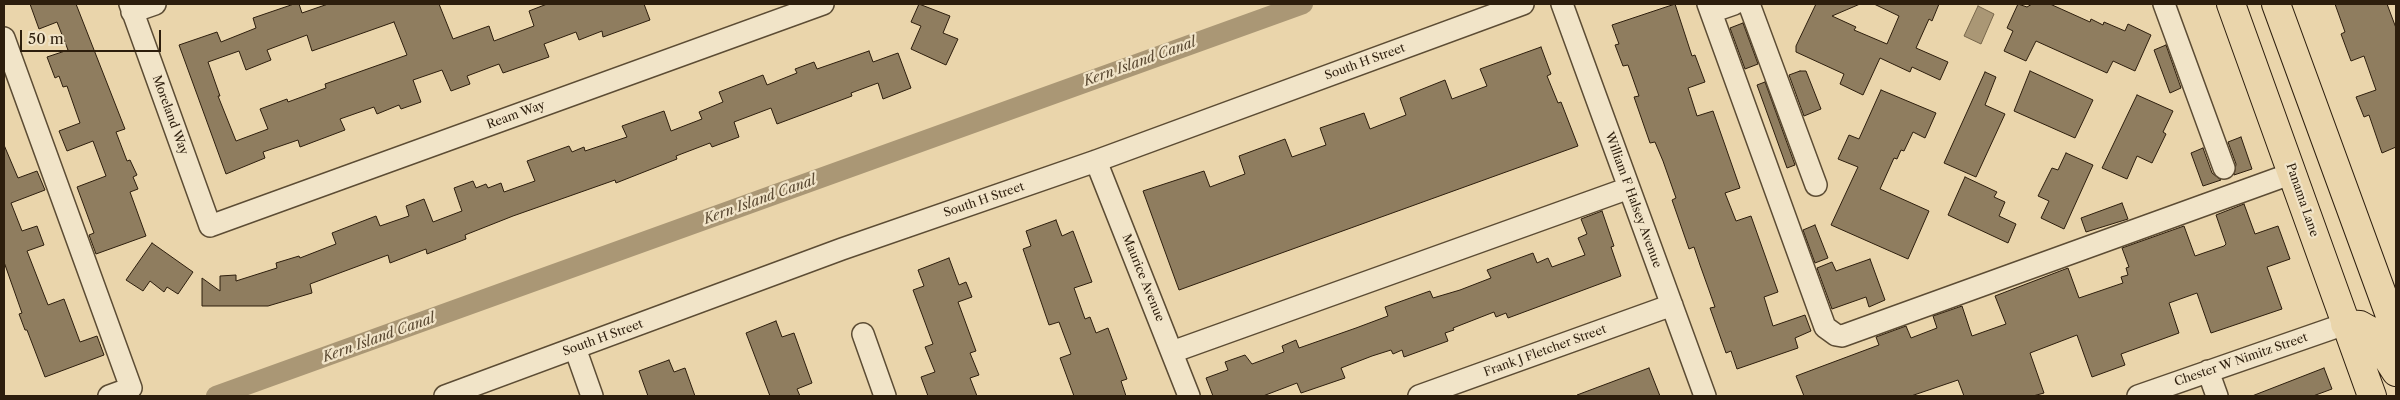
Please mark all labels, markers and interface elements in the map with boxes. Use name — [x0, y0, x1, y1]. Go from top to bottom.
scale bar — [22, 20, 164, 52]
text: 50 m — [28, 29, 64, 48]
water label: Kern Island Canal — [1081, 34, 1199, 90]
street label: South H Street — [1323, 41, 1407, 83]
street label: Moreland Way — [149, 73, 191, 157]
street label: Ream Way — [485, 98, 547, 132]
street label: William F Halsey Avenue — [1602, 130, 1664, 270]
street label: Panama Lane — [2283, 161, 2321, 239]
water label: Kern Island Canal — [701, 172, 819, 228]
street label: South H Street — [942, 179, 1026, 221]
street label: Maurice Avenue — [1119, 232, 1167, 324]
water label: Kern Island Canal — [320, 310, 438, 366]
street label: South H Street — [561, 317, 645, 359]
street label: Frank J Fletcher Street — [1482, 322, 1608, 380]
street label: Chester W Nimitz Street — [2172, 330, 2310, 390]

